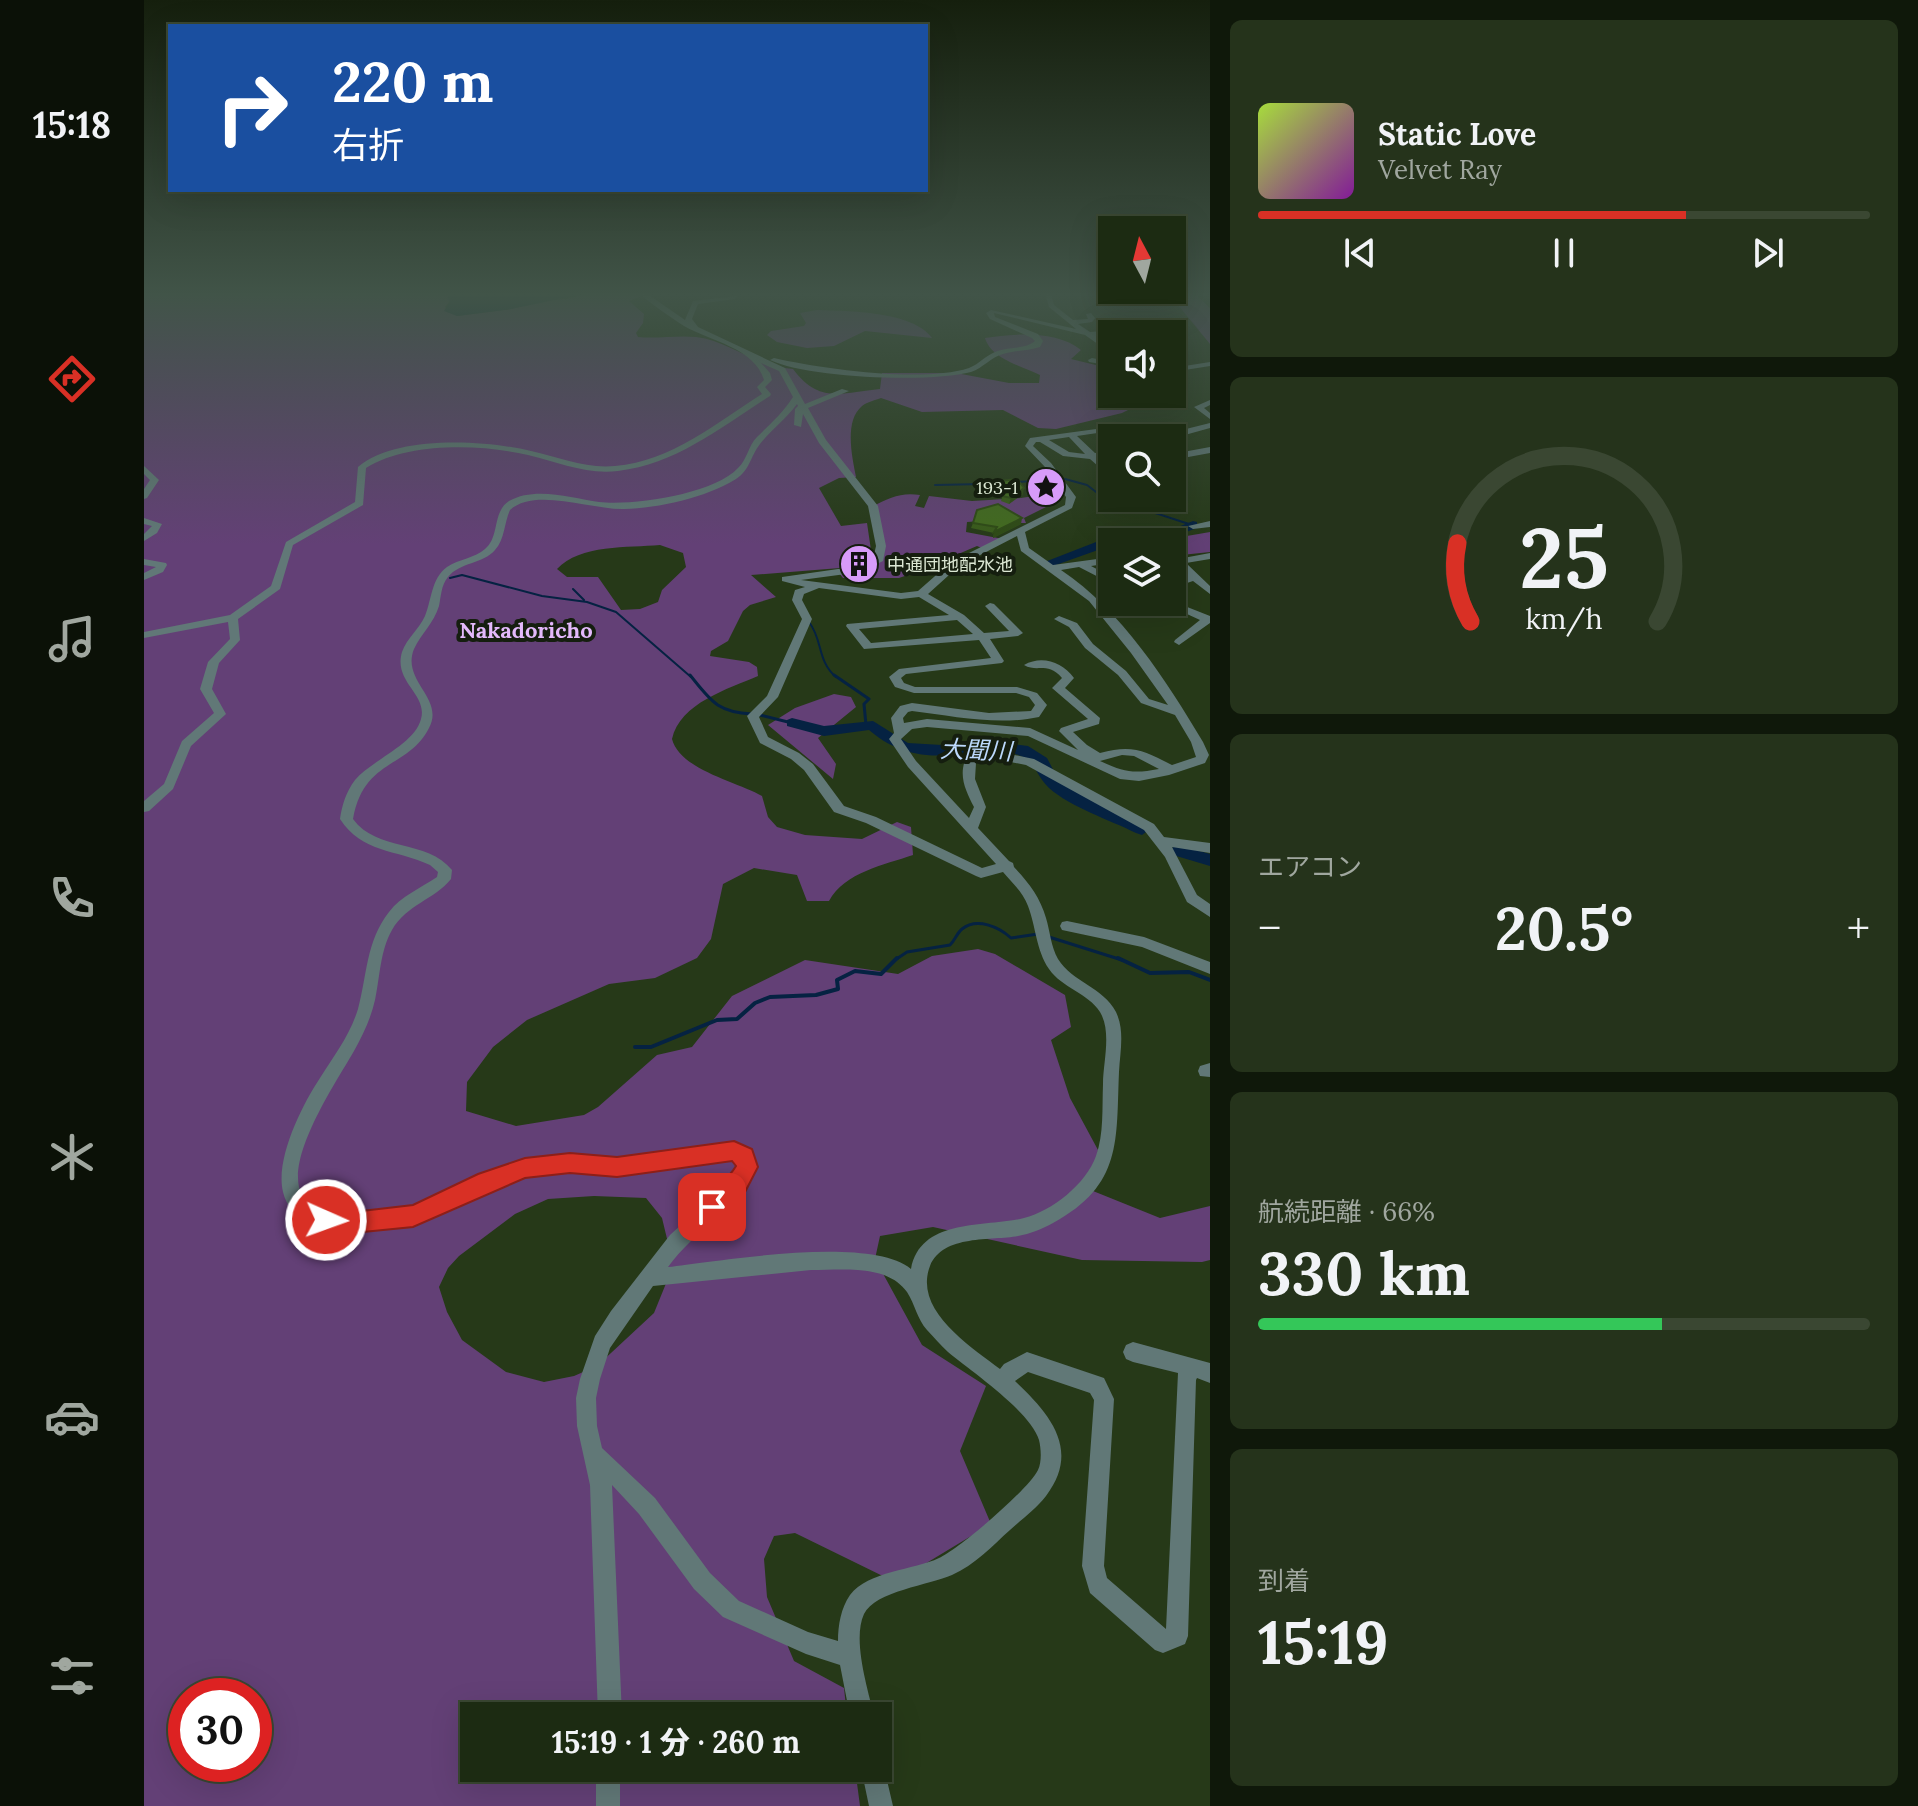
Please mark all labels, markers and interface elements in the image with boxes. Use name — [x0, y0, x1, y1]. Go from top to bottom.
text: 220 m — [332, 46, 494, 117]
icon: right — [200, 56, 304, 160]
text: 15:18 — [33, 102, 111, 148]
text: Static Love — [1378, 115, 1536, 153]
text: 右折 — [332, 122, 404, 168]
text: Velvet Ray — [1378, 153, 1502, 186]
north arrow — [1098, 216, 1186, 304]
map controls — [1098, 216, 1186, 616]
icon: previous — [1338, 231, 1382, 275]
icon: pause — [1542, 231, 1586, 275]
icon: next — [1746, 231, 1790, 275]
button: sound — [1098, 320, 1186, 408]
icon: directions — [44, 351, 100, 407]
button: search — [1098, 424, 1186, 512]
place icon: 193-1 — [1025, 466, 1067, 508]
place label: 193-1 — [976, 476, 1018, 499]
text: 25 — [1519, 503, 1609, 610]
button: layers — [1098, 528, 1186, 616]
building icon: 中通団地配水池 — [838, 543, 880, 585]
place label: 中通団地配水池 — [887, 553, 1013, 576]
text: km/h — [1525, 600, 1603, 637]
icon: music — [44, 611, 100, 667]
district label: Nakadoricho — [459, 616, 593, 644]
water label: 大聞川 — [939, 733, 1016, 767]
text: エアコン — [1258, 850, 1362, 883]
icon: phone — [44, 870, 100, 926]
text: 20.5° — [1495, 890, 1633, 966]
text: − — [1258, 900, 1281, 956]
text: + — [1847, 900, 1870, 956]
icon: climate — [44, 1129, 100, 1185]
pin — [678, 1173, 746, 1241]
position arrow — [284, 1178, 368, 1262]
icon: arrive — [690, 1185, 734, 1229]
text: 航続距離 · 66% — [1258, 1195, 1435, 1228]
text: 330 km — [1258, 1235, 1470, 1311]
icon: car — [44, 1389, 100, 1445]
text: 到着 — [1258, 1564, 1310, 1597]
text: 15:19 — [1258, 1604, 1389, 1680]
icon: filters — [44, 1648, 100, 1704]
speed limit sign: 30 — [168, 1678, 272, 1782]
text: 15:19 · 1 分 · 260 m — [552, 1723, 800, 1761]

